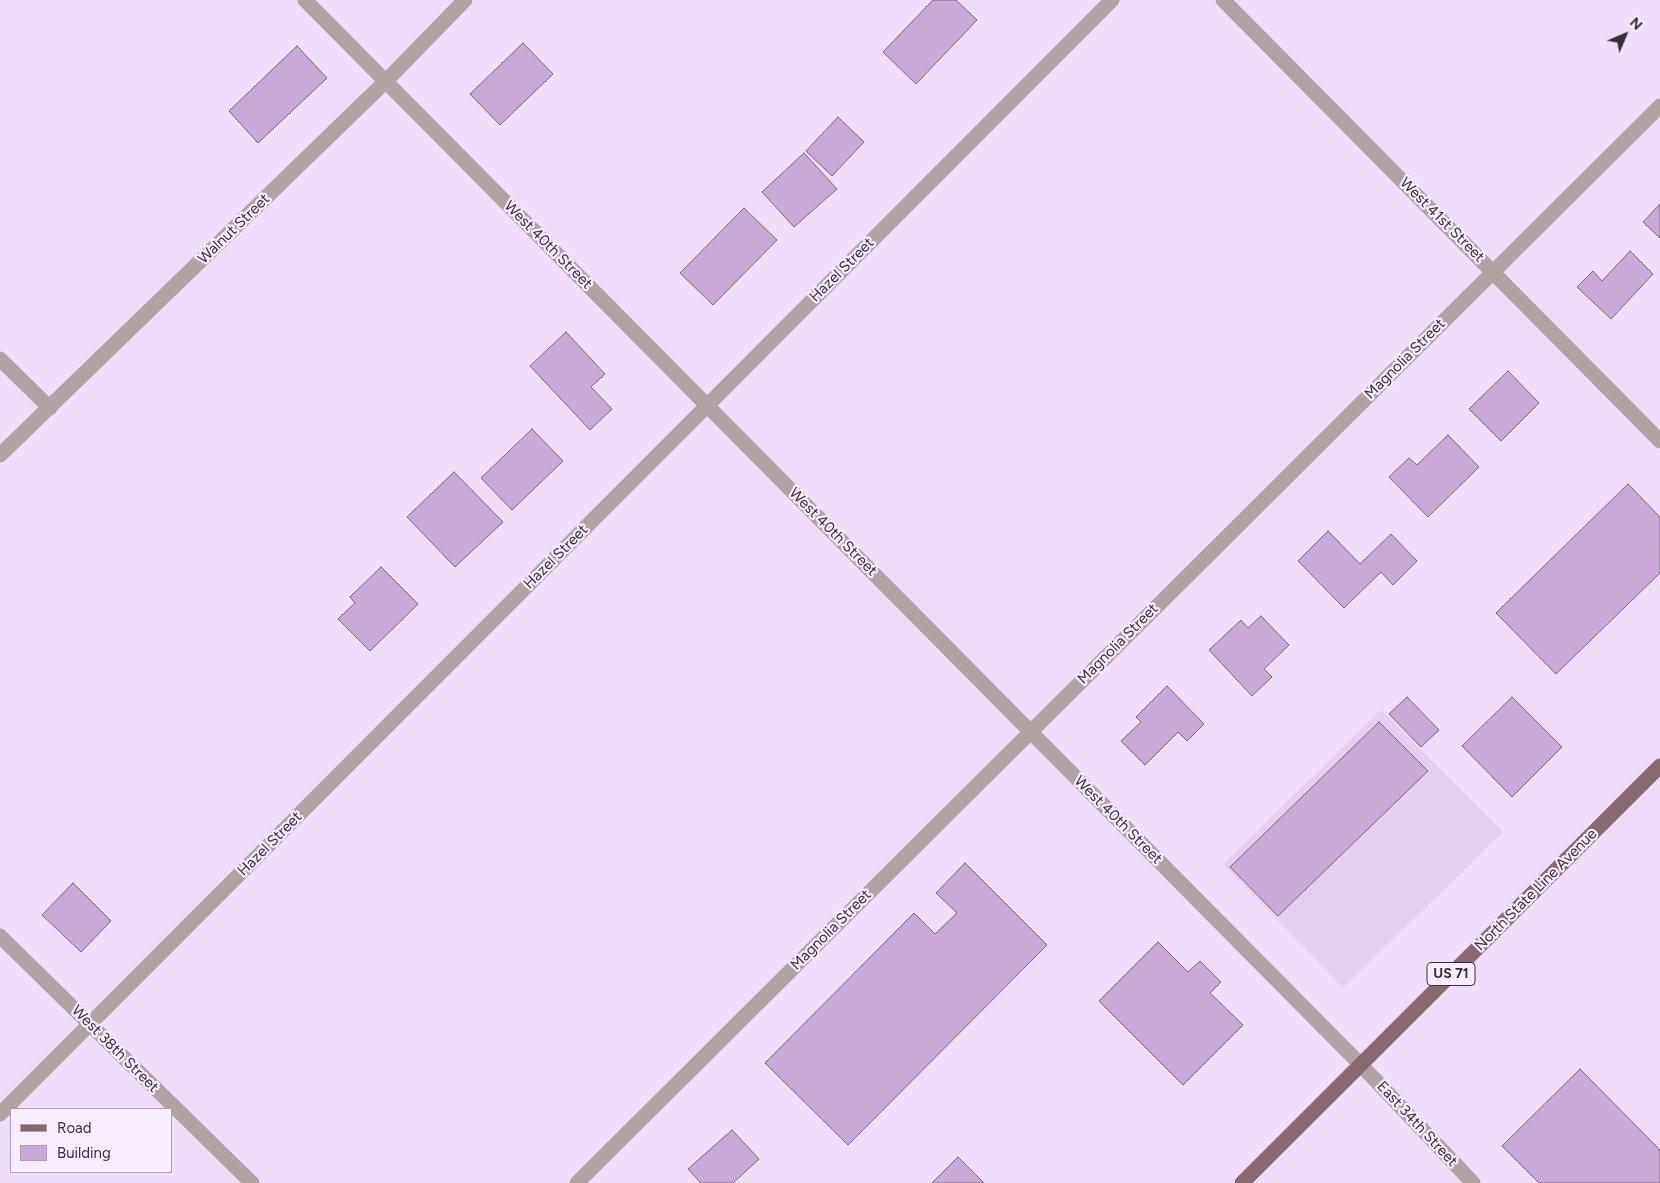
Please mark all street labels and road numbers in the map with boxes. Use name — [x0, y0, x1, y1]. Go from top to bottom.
street label: West 41st Street — [1396, 174, 1488, 266]
street label: Walnut Street — [194, 190, 274, 268]
street label: West 40th Street — [500, 197, 596, 293]
street label: Hazel Street — [806, 234, 878, 306]
street label: Magnolia Street — [1361, 315, 1449, 403]
street label: West 40th Street — [785, 484, 881, 580]
street label: Hazel Street — [520, 521, 592, 593]
street label: Magnolia Street — [1074, 600, 1162, 688]
street label: West 40th Street — [1070, 772, 1166, 868]
street label: Hazel Street — [234, 808, 306, 880]
street label: North State Line Avenue — [1471, 825, 1601, 955]
street label: Magnolia Street — [787, 886, 875, 974]
road number: US 71 — [1427, 962, 1475, 986]
street label: West 38th Street — [68, 1002, 162, 1096]
street label: East 34th Street — [1373, 1078, 1461, 1170]

